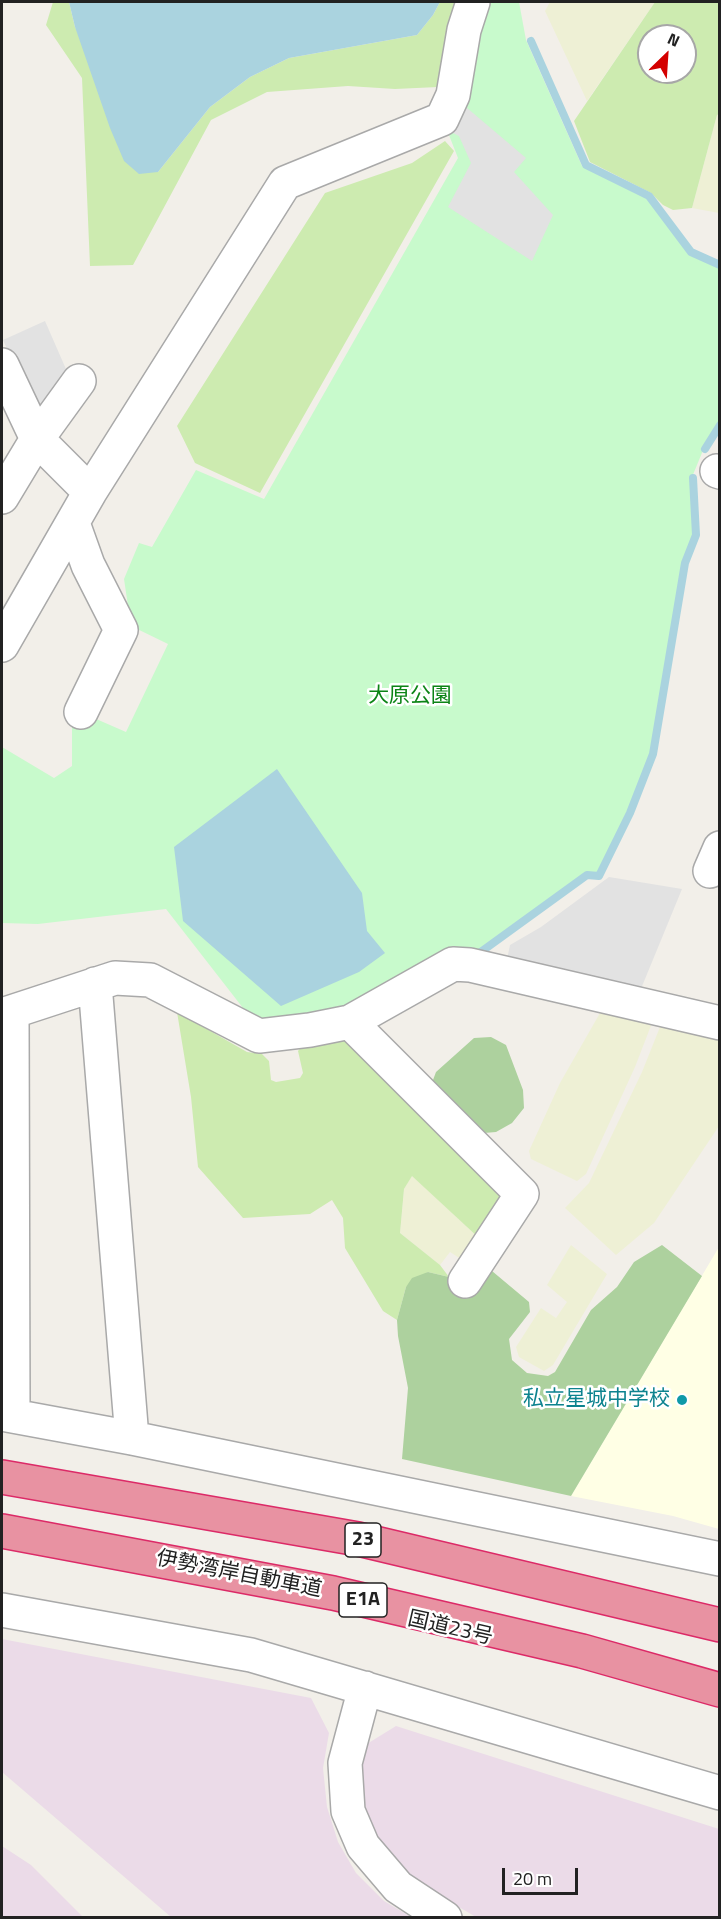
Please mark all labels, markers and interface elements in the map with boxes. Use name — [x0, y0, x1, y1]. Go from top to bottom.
north arrow — [637, 24, 697, 84]
text: N — [664, 26, 684, 53]
park label: 大原公園 — [368, 684, 452, 710]
place label: 私立星城中学校 — [523, 1387, 670, 1413]
marker: 私立星城中学校 — [675, 1393, 689, 1407]
road number: 23 — [345, 1523, 381, 1557]
street label: 伊勢湾岸自動車道 — [154, 1547, 324, 1603]
road number: E1A — [339, 1583, 387, 1617]
street label: 国道23号 — [405, 1607, 495, 1651]
scale bar — [505, 1856, 582, 1894]
text: 20 m — [513, 1865, 552, 1892]

